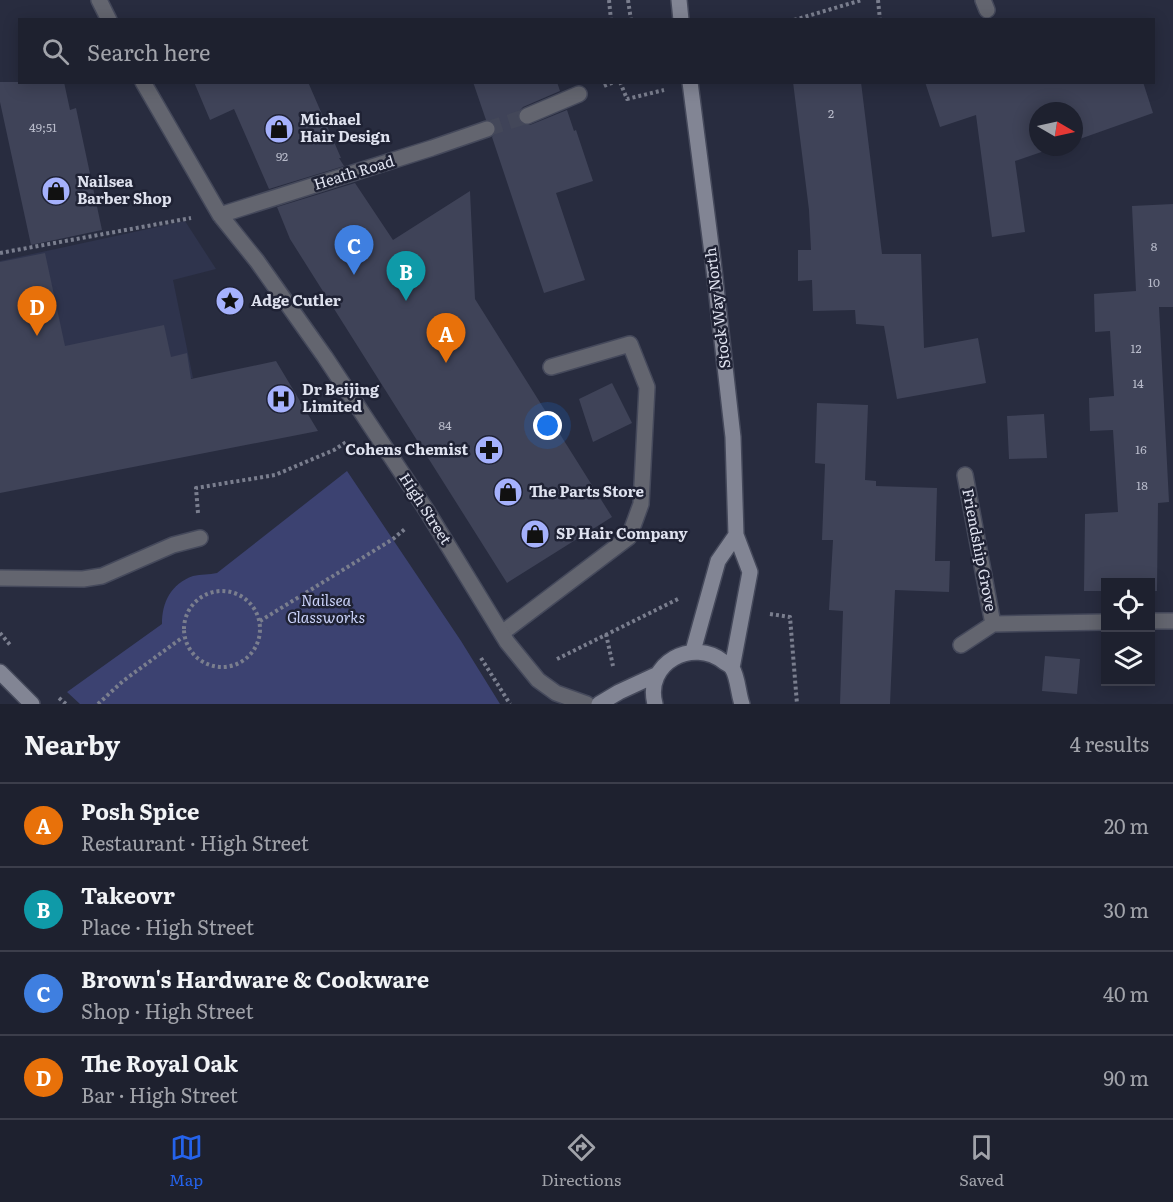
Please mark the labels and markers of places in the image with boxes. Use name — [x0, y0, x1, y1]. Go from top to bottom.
place label: Michael Hair Design — [300, 107, 391, 147]
shop icon: Michael Hair Design — [263, 113, 295, 145]
place label: Nailsea Barber Shop — [77, 169, 172, 209]
shop icon: Nailsea Barber Shop — [40, 175, 72, 207]
pin: C — [334, 226, 374, 275]
pin: B — [386, 252, 426, 301]
place icon: Adge Cutler — [214, 285, 246, 317]
pin: D — [18, 286, 57, 336]
place label: Adge Cutler — [251, 288, 341, 311]
pin: A — [426, 314, 466, 363]
place label: Dr Beijing Limited — [302, 377, 380, 417]
hospital icon: Dr Beijing Limited — [265, 383, 297, 415]
pharmacy icon: Cohens Chemist — [473, 434, 505, 466]
place label: Cohens Chemist — [345, 437, 468, 460]
shop icon: The Parts Store — [492, 476, 524, 508]
place label: The Parts Store — [529, 479, 644, 502]
shop icon: SP Hair Company — [519, 518, 551, 550]
place label: SP Hair Company — [556, 521, 688, 544]

